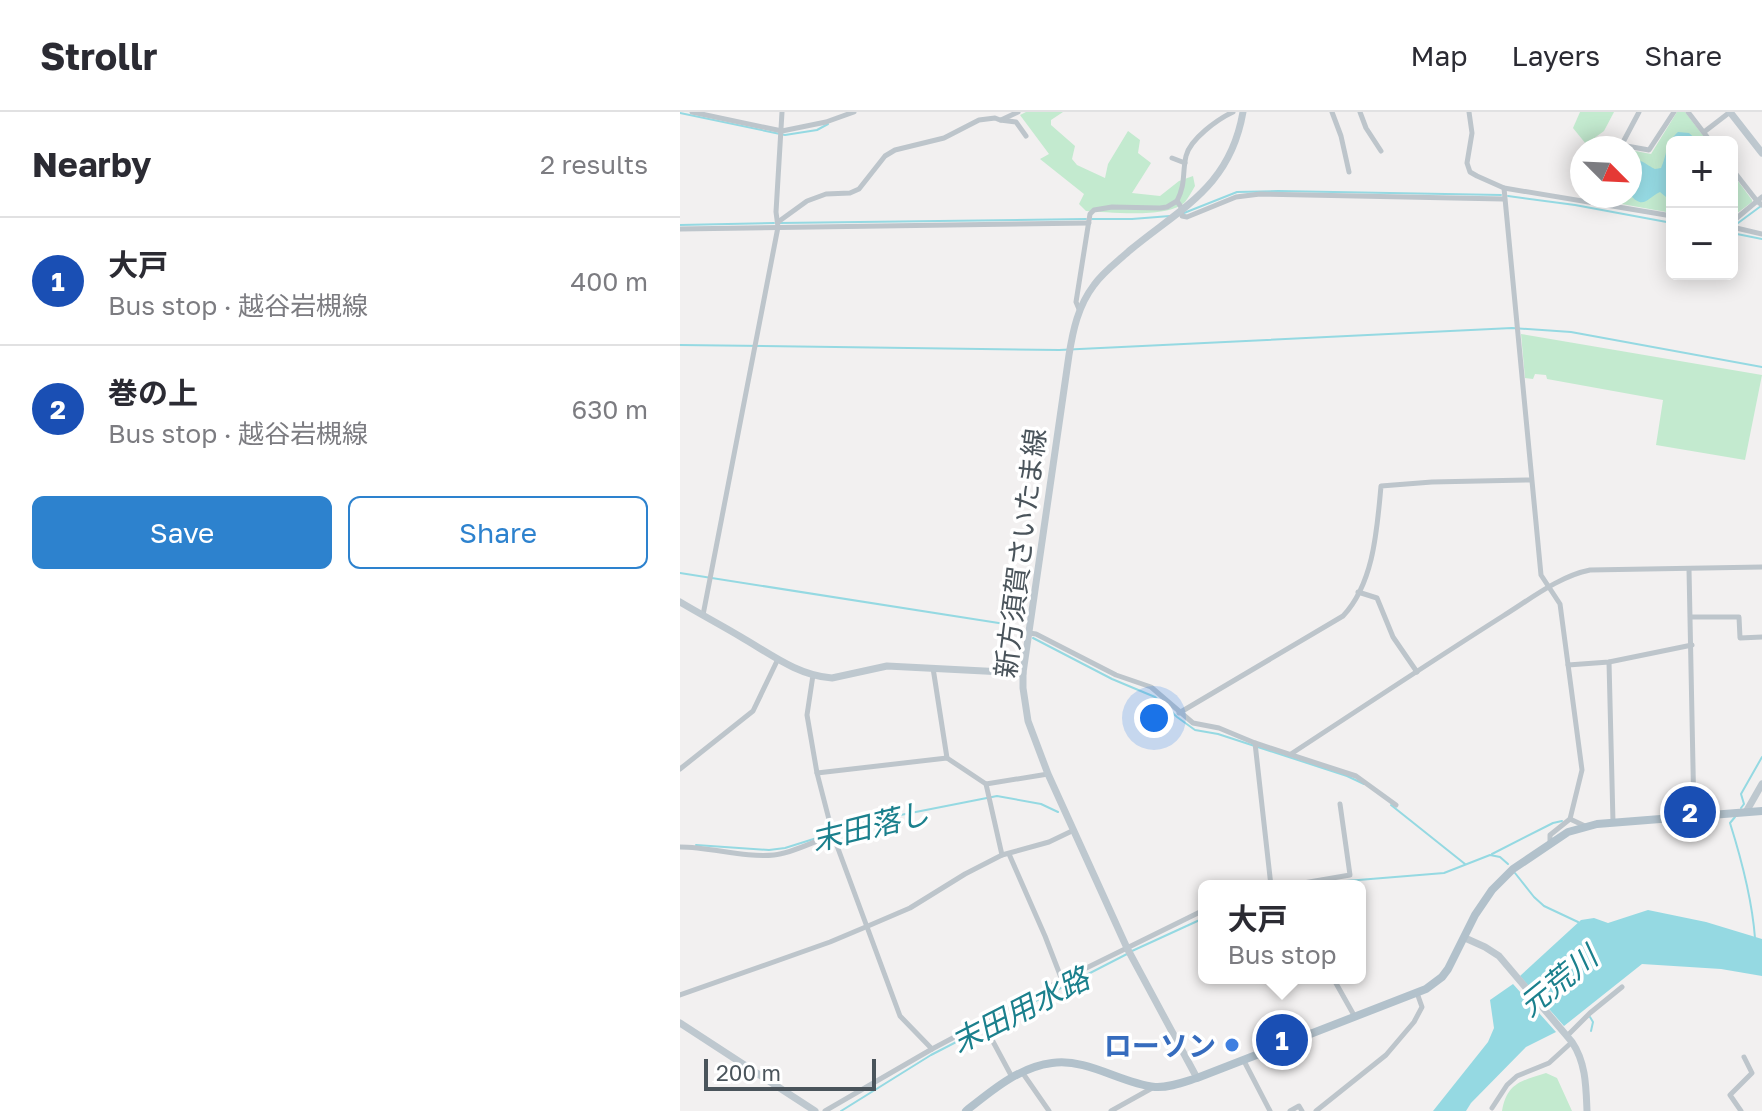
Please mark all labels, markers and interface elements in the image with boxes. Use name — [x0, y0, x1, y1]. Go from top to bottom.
text: Strollr — [40, 33, 158, 78]
text: Map — [1410, 39, 1468, 72]
text: Layers — [1512, 39, 1600, 72]
text: Share — [1644, 39, 1722, 72]
north arrow — [1570, 136, 1642, 208]
map controls — [1666, 136, 1738, 280]
button: + — [1666, 136, 1738, 208]
text: Nearby — [32, 144, 152, 184]
text: 2 results — [540, 149, 648, 180]
button: − — [1666, 208, 1738, 280]
text: 大戸 — [108, 247, 168, 283]
text: 1 — [51, 266, 65, 297]
text: 400 m — [570, 266, 648, 297]
text: Bus stop · 越谷岩槻線 — [108, 290, 368, 321]
text: 巻の上 — [108, 375, 198, 411]
text: 2 — [50, 394, 66, 425]
text: 630 m — [571, 394, 648, 425]
text: Bus stop · 越谷岩槻線 — [108, 418, 368, 449]
street label: 新方須賀さいたま線 — [988, 426, 1052, 680]
button: Save — [32, 496, 332, 569]
button: Share — [348, 496, 648, 569]
your location — [1134, 698, 1174, 738]
pin: 2 — [1664, 782, 1716, 842]
water label: 末田落し — [807, 794, 933, 858]
popup — [1198, 880, 1366, 984]
text: 大戸 — [1227, 901, 1287, 937]
water label: 元荒川 — [1512, 937, 1607, 1023]
text: Bus stop — [1227, 939, 1337, 970]
water label: 末田用水路 — [945, 959, 1098, 1060]
pin: 1 — [1256, 1010, 1308, 1070]
place label: ローソン — [1104, 1029, 1216, 1062]
marker: ローソン — [1223, 1036, 1241, 1054]
scale bar — [704, 1055, 876, 1091]
text: 200 m — [716, 1059, 781, 1086]

